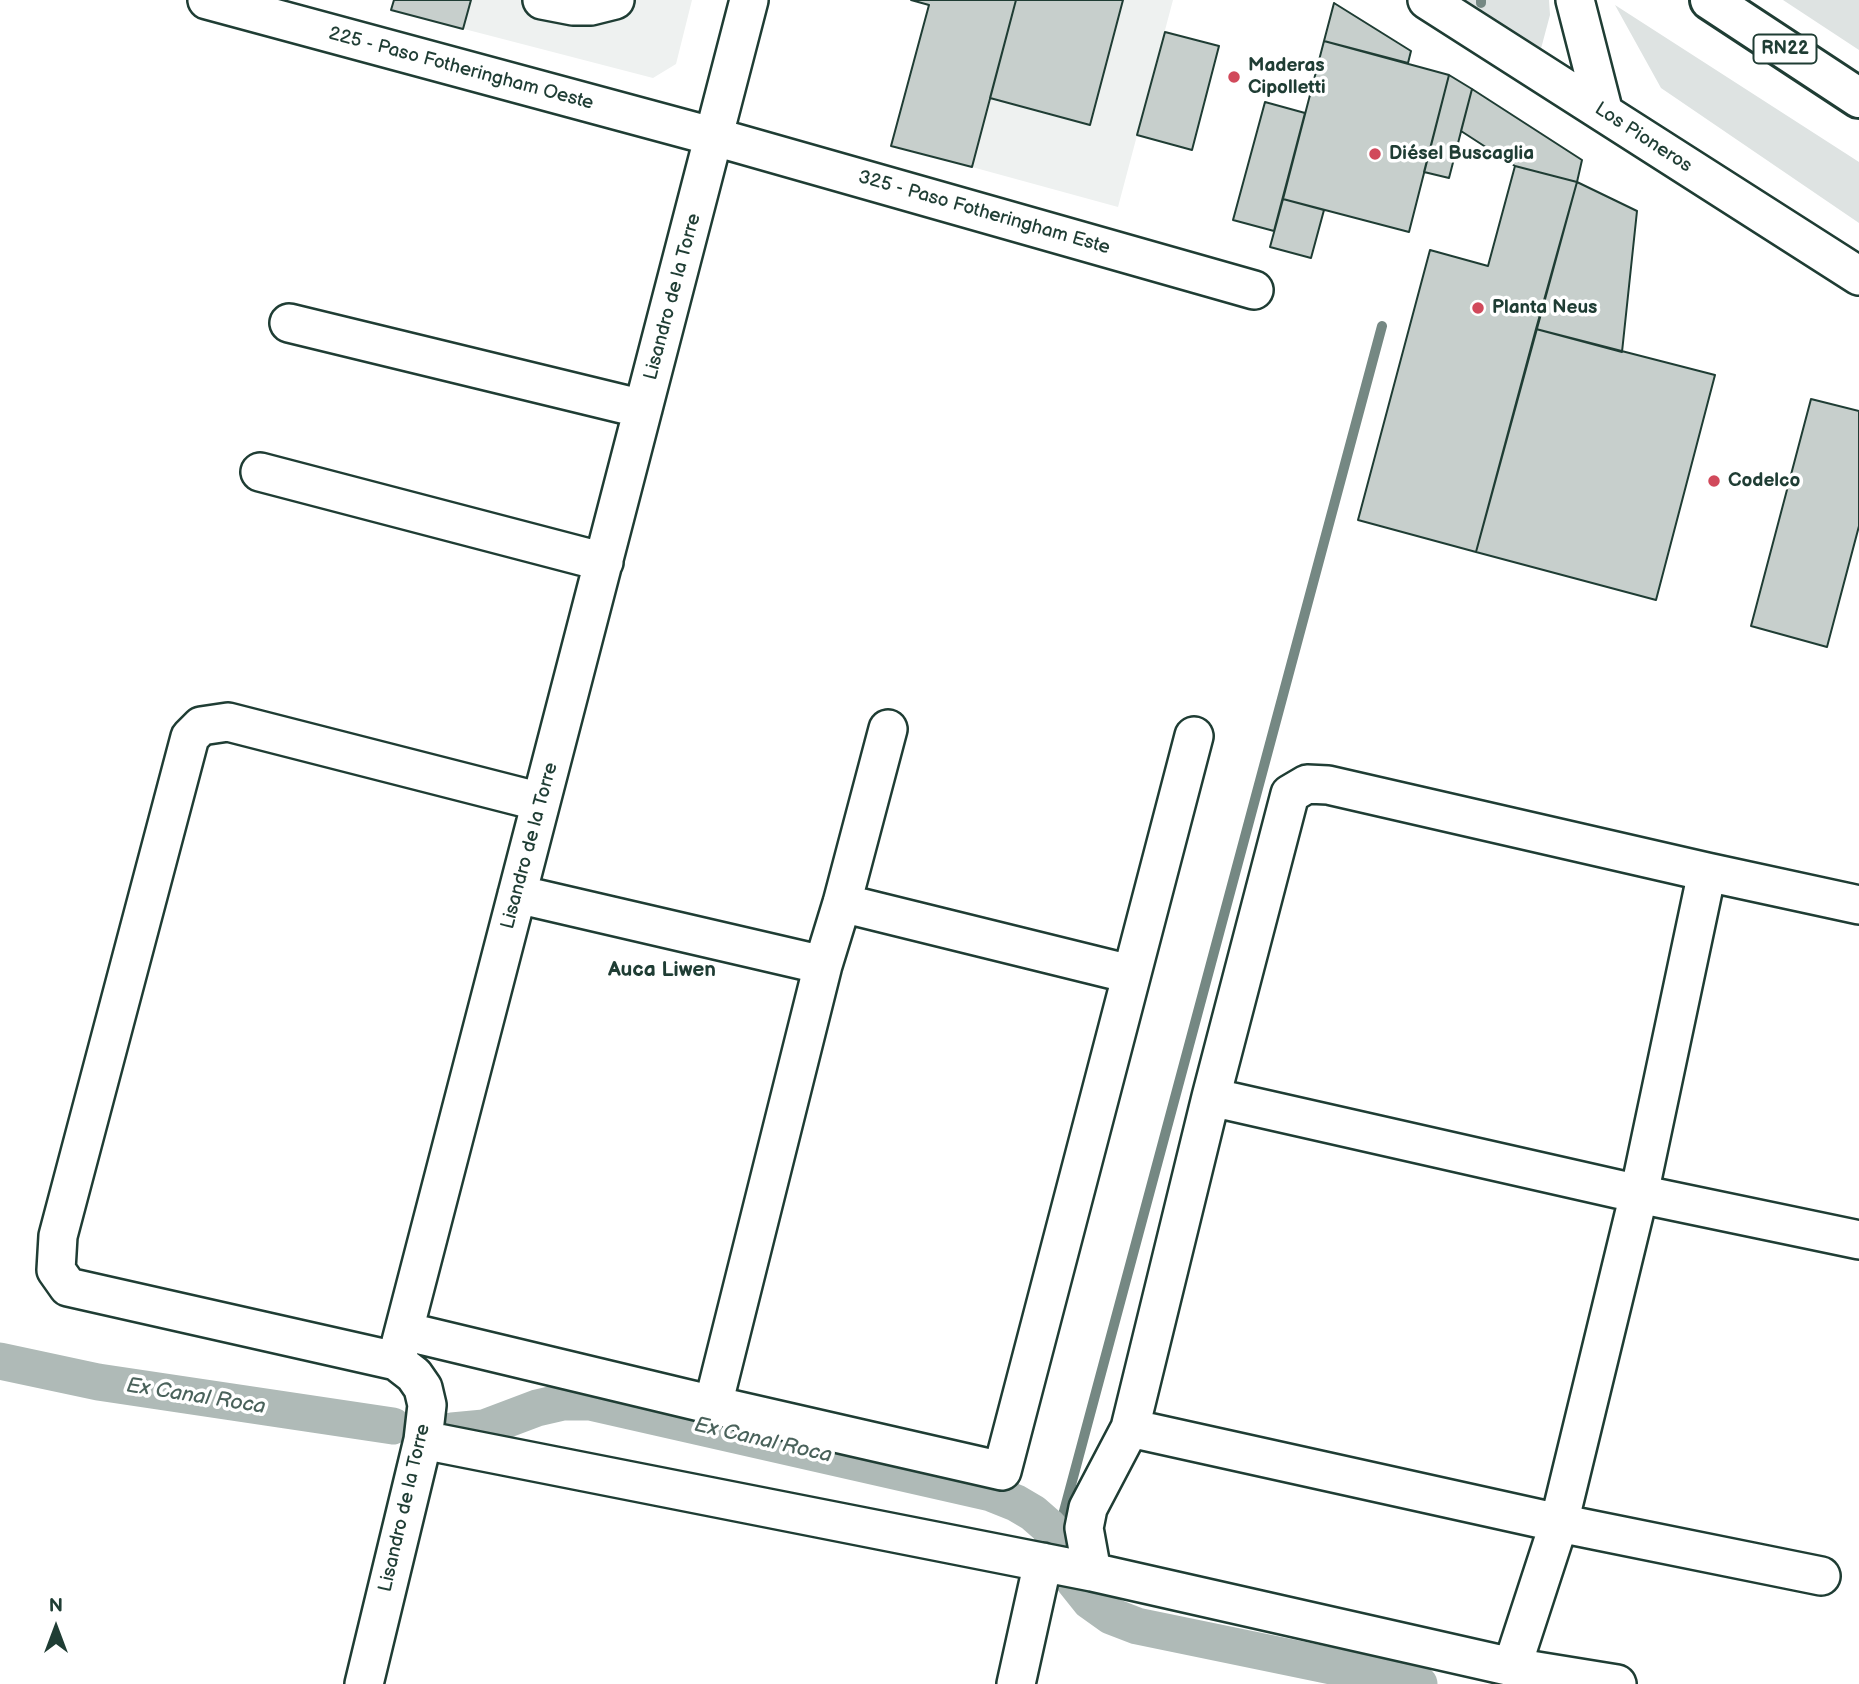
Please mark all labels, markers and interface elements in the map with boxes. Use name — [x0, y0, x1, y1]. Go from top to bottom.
street label: 225 - Paso Fotheringham Oeste — [326, 23, 596, 115]
road number: RN22 — [1754, 34, 1816, 64]
place label: Maderas Cipolletti — [1248, 55, 1326, 99]
marker: Maderas Cipolletti — [1226, 69, 1242, 85]
street label: Los Pioneros — [1590, 98, 1696, 178]
place label: Diésel Buscaglia — [1389, 143, 1534, 165]
marker: Diésel Buscaglia — [1367, 146, 1383, 162]
street label: 325 - Paso Fotheringham Este — [856, 166, 1112, 260]
street label: Lisandro de la Torre — [640, 211, 706, 383]
place label: Planta Neus — [1492, 297, 1597, 319]
marker: Planta Neus — [1470, 300, 1486, 316]
place label: Codelco — [1728, 470, 1800, 492]
marker: Codelco — [1706, 473, 1722, 489]
street label: Lisandro de la Torre — [497, 760, 563, 932]
district label: Auca Liwen — [608, 958, 716, 984]
water label: Ex Canal Roca — [125, 1374, 267, 1420]
water label: Ex Canal Roca — [692, 1413, 834, 1469]
street label: Lisandro de la Torre — [375, 1422, 435, 1594]
north arrow — [21, 1593, 91, 1663]
text: N — [49, 1595, 63, 1618]

